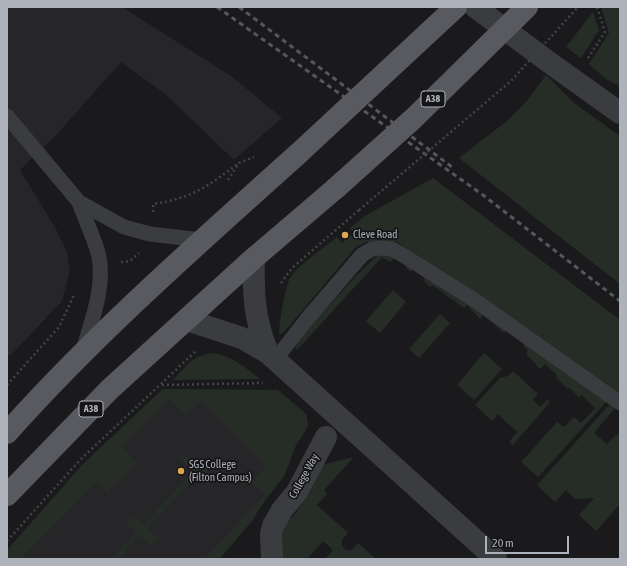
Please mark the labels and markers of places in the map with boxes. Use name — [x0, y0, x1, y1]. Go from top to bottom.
place label: Cleve Road — [353, 228, 398, 242]
marker: Cleve Road — [340, 230, 350, 240]
place label: SGS College (Filton Campus) — [189, 458, 252, 484]
marker: SGS College (Filton Campus) — [176, 466, 186, 476]

